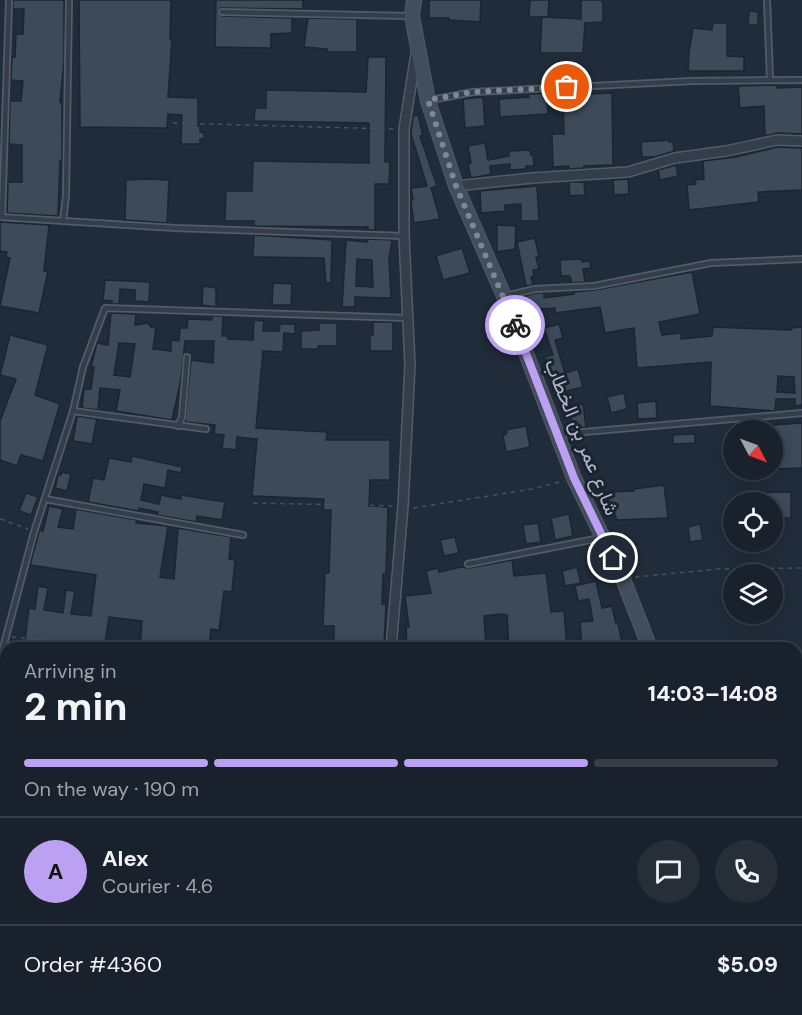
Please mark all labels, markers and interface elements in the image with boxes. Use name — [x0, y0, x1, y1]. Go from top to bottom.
pin — [541, 61, 592, 112]
icon: bag — [550, 70, 583, 103]
courier — [485, 295, 545, 355]
icon: bike — [499, 309, 532, 342]
street label: شارع عمر بن الخطاب — [538, 355, 625, 519]
north arrow — [723, 420, 783, 480]
map controls — [723, 420, 783, 624]
button: locate — [723, 492, 783, 552]
pin — [587, 532, 638, 583]
icon: home — [596, 541, 629, 574]
button: layers — [723, 564, 783, 624]
text: Arriving in — [24, 658, 116, 684]
text: 14:03–14:08 — [648, 679, 778, 708]
text: 2 min — [24, 681, 128, 732]
text: On the way · 190 m — [24, 776, 199, 802]
button: chat — [637, 840, 700, 903]
button: phone — [715, 840, 778, 903]
text: Alex — [102, 844, 149, 873]
text: A — [48, 857, 63, 886]
text: Courier · 4.6 — [102, 873, 213, 899]
text: Order #4360 — [24, 950, 162, 979]
text: $5.09 — [717, 950, 778, 979]

